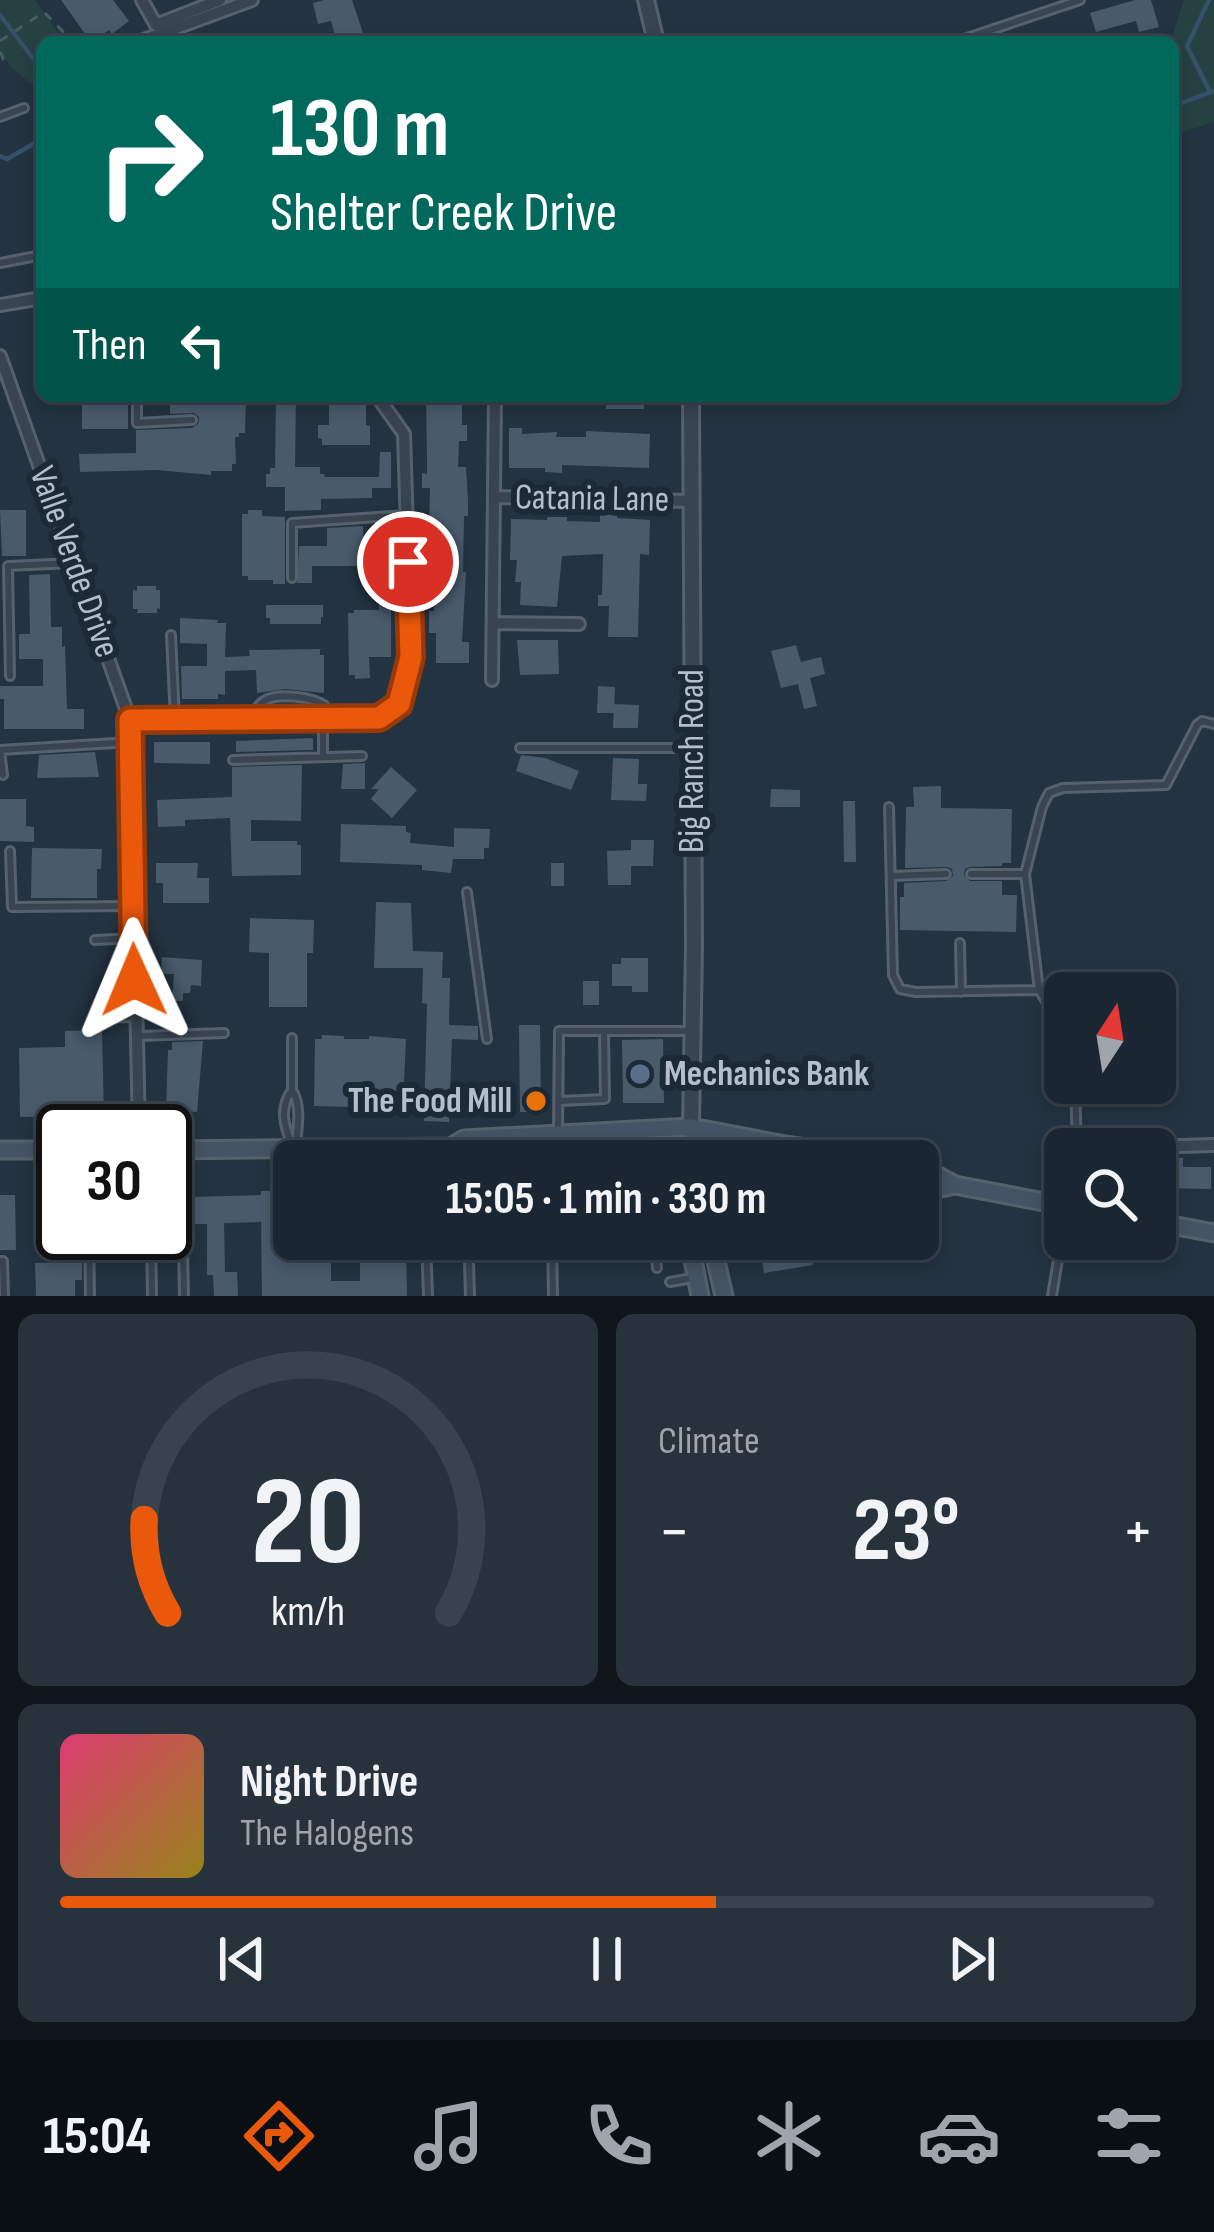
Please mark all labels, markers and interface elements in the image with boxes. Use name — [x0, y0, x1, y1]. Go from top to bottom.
text: 130 m — [270, 79, 449, 180]
icon: right — [72, 84, 228, 240]
text: Shelter Creek Drive — [270, 181, 617, 246]
icon: left — [170, 312, 236, 378]
text: Then — [72, 318, 146, 373]
street label: Valle Verde Drive — [20, 461, 128, 663]
street label: Catania Lane — [515, 476, 669, 522]
pin — [357, 511, 459, 613]
icon: arrive — [375, 529, 441, 595]
street label: Big Ranch Road — [671, 669, 714, 853]
position arrow — [71, 917, 197, 1043]
north arrow — [1044, 972, 1176, 1104]
map controls — [1044, 972, 1176, 1260]
place label: Mechanics Bank — [664, 1053, 869, 1096]
marker: Mechanics Bank — [627, 1061, 653, 1087]
place label: The Food Mill — [348, 1080, 512, 1123]
marker: The Food Mill — [523, 1088, 549, 1114]
speed limit sign: 30 — [36, 1104, 192, 1260]
button: search — [1044, 1128, 1176, 1260]
text: 15:05 · 1 min · 330 m — [446, 1172, 766, 1227]
text: Climate — [658, 1418, 760, 1465]
text: 20 — [251, 1450, 365, 1599]
text: 23° — [852, 1478, 960, 1586]
text: − — [658, 1493, 690, 1572]
text: + — [1122, 1493, 1154, 1572]
text: km/h — [271, 1586, 345, 1638]
text: Night Drive — [240, 1755, 418, 1810]
text: The Halogens — [240, 1810, 414, 1857]
icon: previous — [209, 1926, 275, 1992]
icon: pause — [574, 1926, 640, 1992]
icon: next — [939, 1926, 1005, 1992]
icon: directions — [237, 2094, 321, 2178]
icon: music — [407, 2094, 491, 2178]
icon: phone — [577, 2094, 661, 2178]
icon: climate — [747, 2094, 831, 2178]
icon: car — [917, 2094, 1001, 2178]
icon: filters — [1087, 2094, 1171, 2178]
text: 15:04 — [43, 2104, 151, 2169]

